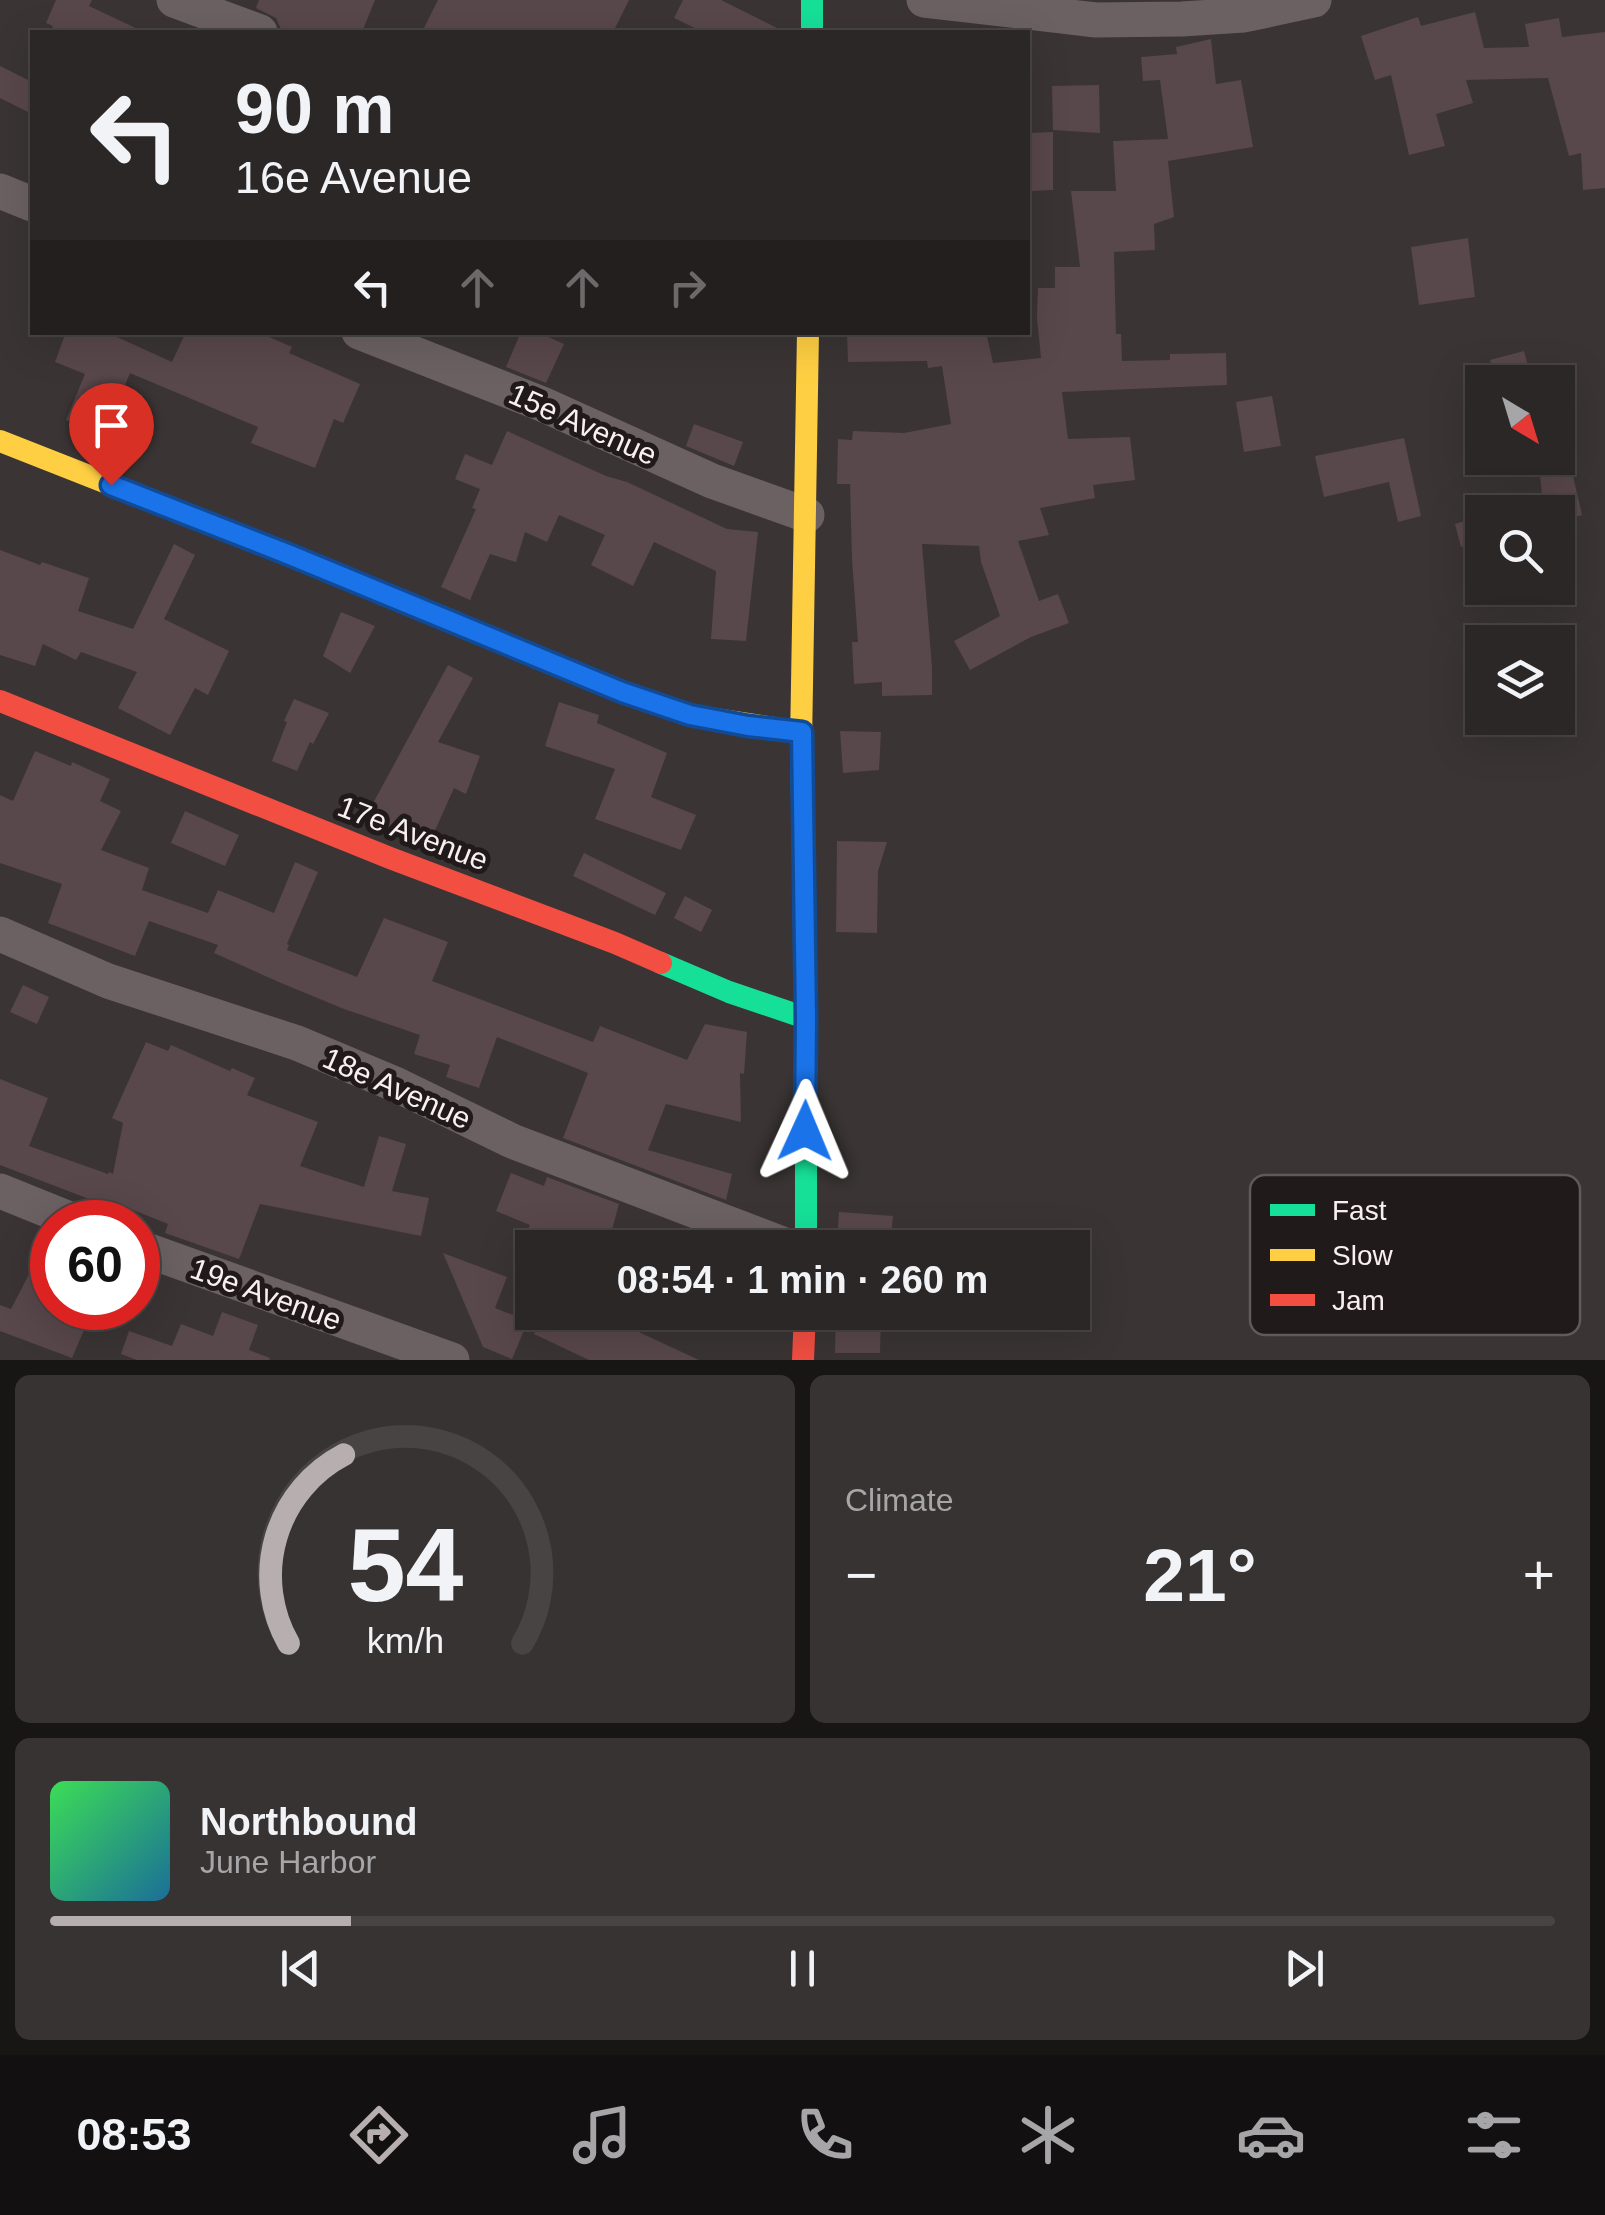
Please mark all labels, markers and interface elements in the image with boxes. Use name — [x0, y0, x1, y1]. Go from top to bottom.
icon: left — [70, 70, 200, 200]
text: 90 m — [235, 70, 395, 148]
text: 16e Avenue — [235, 152, 472, 203]
icon: left — [345, 260, 400, 315]
icon: ahead — [450, 260, 505, 315]
icon: ahead — [555, 260, 610, 315]
icon: right — [660, 260, 715, 315]
north arrow — [1465, 365, 1575, 475]
map controls — [1465, 365, 1575, 735]
street label: 15e Avenue — [504, 377, 662, 471]
pin — [69, 383, 154, 486]
icon: arrive — [84, 398, 139, 453]
button: search — [1465, 495, 1575, 605]
button: layers — [1465, 625, 1575, 735]
street label: 17e Avenue — [333, 789, 493, 877]
street label: 18e Avenue — [318, 1041, 476, 1135]
position arrow — [753, 1079, 857, 1183]
legend — [1250, 1175, 1580, 1335]
text: Fast — [1332, 1195, 1387, 1226]
speed limit sign: 60 — [30, 1200, 160, 1330]
text: Slow — [1332, 1240, 1393, 1271]
street label: 19e Avenue — [186, 1251, 346, 1337]
text: 08:54 · 1 min · 260 m — [617, 1259, 988, 1301]
text: Jam — [1332, 1285, 1385, 1316]
text: Climate — [845, 1482, 953, 1518]
text: 54 — [347, 1507, 463, 1623]
text: 21° — [1143, 1533, 1257, 1617]
text: − — [845, 1544, 877, 1606]
text: + — [1523, 1544, 1555, 1606]
text: km/h — [366, 1621, 444, 1661]
text: Northbound — [200, 1801, 417, 1843]
text: June Harbor — [200, 1844, 376, 1880]
icon: previous — [273, 1941, 328, 1996]
icon: pause — [775, 1941, 830, 1996]
icon: next — [1277, 1941, 1332, 1996]
icon: directions — [344, 2100, 414, 2170]
icon: music — [567, 2100, 637, 2170]
icon: phone — [790, 2100, 860, 2170]
icon: climate — [1013, 2100, 1083, 2170]
icon: car — [1236, 2100, 1306, 2170]
icon: filters — [1459, 2100, 1529, 2170]
text: 08:53 — [76, 2109, 192, 2160]

